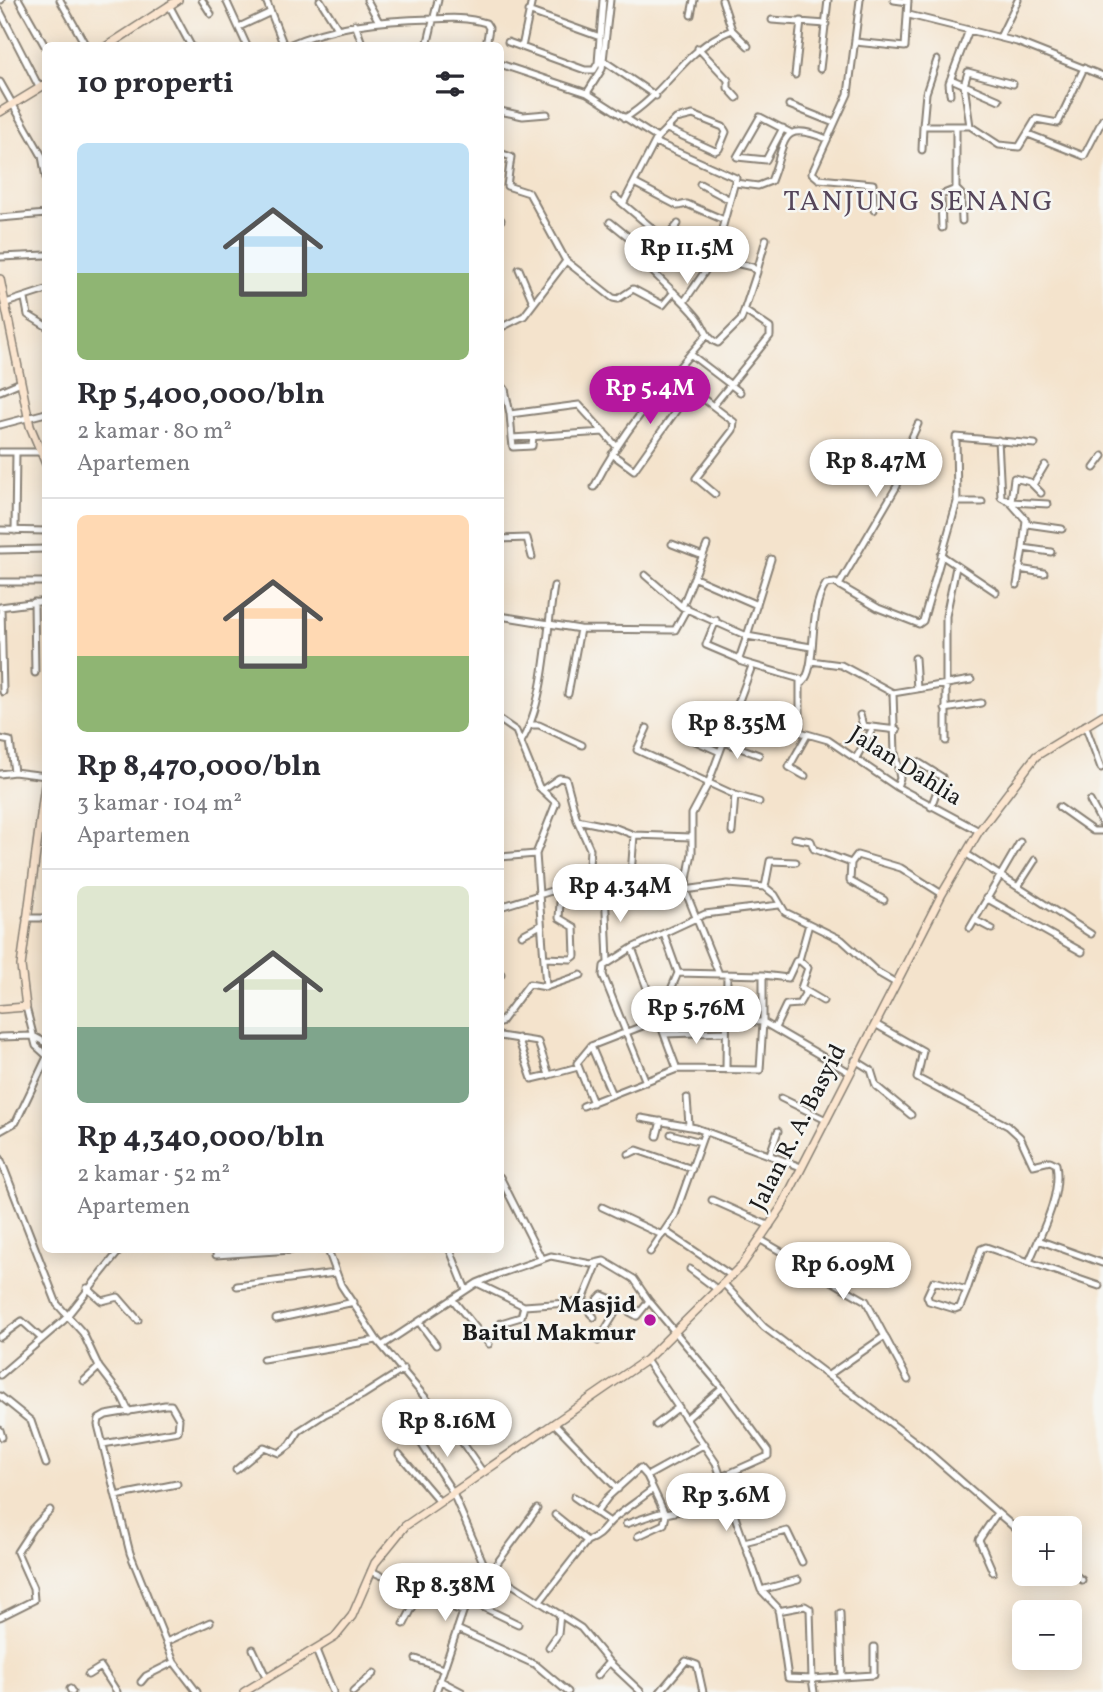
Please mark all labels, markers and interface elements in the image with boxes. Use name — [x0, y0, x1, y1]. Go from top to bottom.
text: 10 properti — [77, 63, 234, 105]
icon: filters — [431, 65, 469, 103]
district label: TANJUNG SENANG — [783, 183, 1055, 222]
icon: home — [210, 189, 336, 315]
pin: Rp 11.5M — [615, 226, 759, 286]
text: Rp 11.5M — [640, 233, 734, 265]
pin: Rp 5.4M — [585, 366, 715, 426]
text: Rp 5.4M — [605, 373, 695, 405]
text: Rp 5,400,000/bln — [77, 374, 325, 416]
text: 2 kamar · 80 m² — [77, 416, 232, 448]
pin: Rp 8.47M — [804, 440, 948, 499]
text: Rp 8.47M — [826, 446, 926, 478]
text: Apartemen — [77, 448, 190, 480]
icon: home — [210, 561, 336, 687]
pin: Rp 8.35M — [665, 702, 809, 761]
text: Rp 8.35M — [688, 708, 786, 740]
street label: Jalan Dahlia — [842, 719, 968, 815]
text: Rp 8,470,000/bln — [77, 746, 321, 788]
text: 3 kamar · 104 m² — [77, 788, 242, 820]
text: Apartemen — [77, 820, 190, 852]
pin: Rp 4.34M — [548, 864, 692, 924]
text: Rp 4.34M — [568, 871, 672, 903]
icon: home — [210, 932, 336, 1058]
pin: Rp 5.76M — [624, 986, 768, 1046]
text: Rp 5.76M — [647, 993, 745, 1025]
street label: Jalan R. A. Basyid — [742, 1039, 856, 1217]
text: Rp 4,340,000/bln — [77, 1117, 325, 1159]
text: 2 kamar · 52 m² — [77, 1159, 230, 1191]
text: Apartemen — [77, 1191, 190, 1223]
pin: Rp 6.09M — [771, 1242, 915, 1302]
text: Rp 6.09M — [791, 1249, 895, 1281]
place label: Masjid Baitul Makmur — [462, 1289, 636, 1351]
marker: Masjid Baitul Makmur — [642, 1312, 658, 1328]
pin: Rp 8.16M — [375, 1400, 519, 1459]
text: Rp 8.16M — [398, 1406, 496, 1438]
pin: Rp 3.6M — [661, 1474, 791, 1533]
text: Rp 3.6M — [682, 1480, 770, 1512]
map controls — [1012, 1516, 1082, 1670]
button: + — [1012, 1516, 1082, 1586]
pin: Rp 8.38M — [373, 1564, 517, 1623]
text: Rp 8.38M — [395, 1570, 495, 1602]
button: − — [1012, 1600, 1082, 1670]

